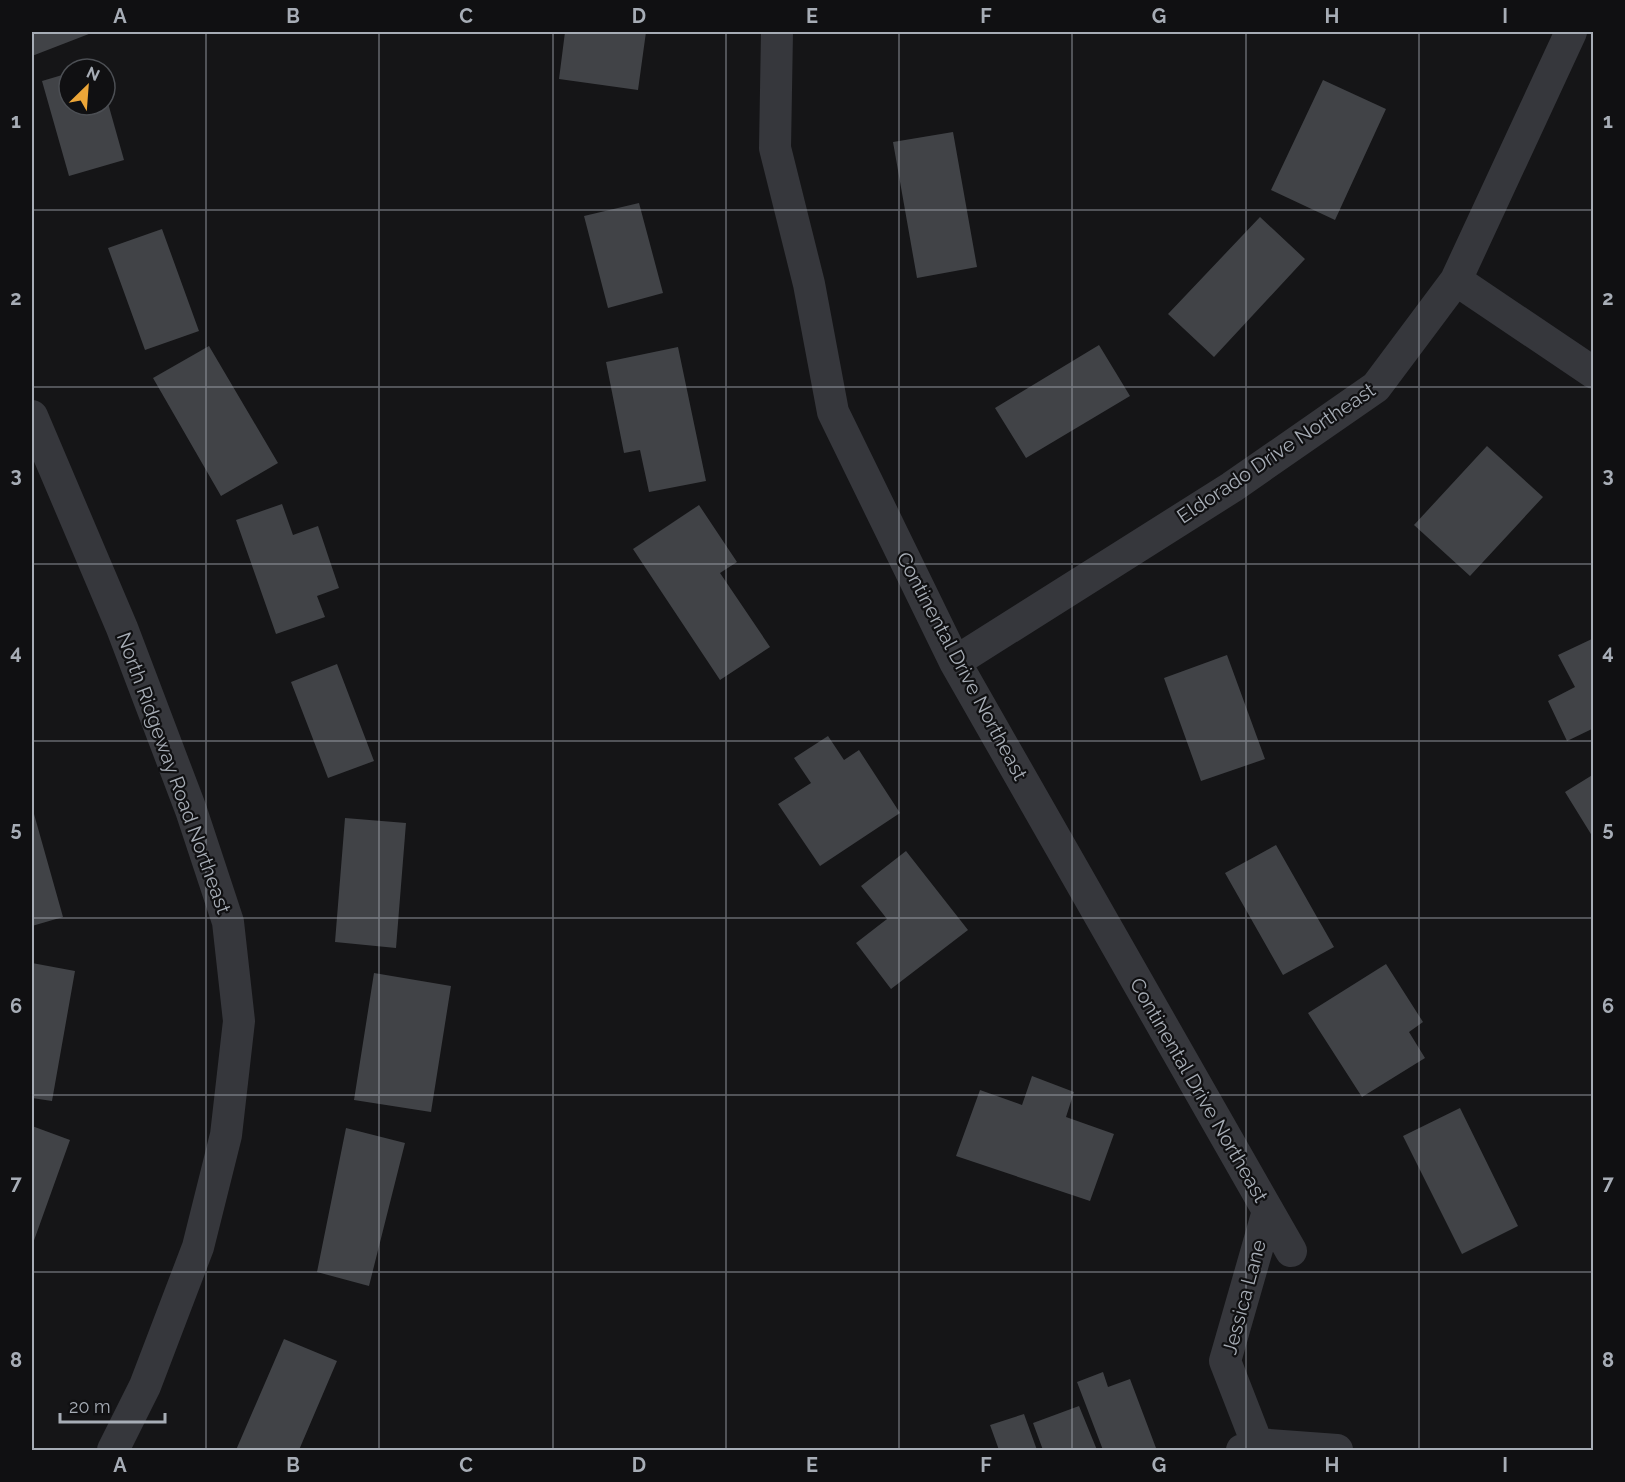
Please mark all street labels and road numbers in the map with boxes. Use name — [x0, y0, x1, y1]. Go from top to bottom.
street label: Eldorado Drive Northeast — [1172, 378, 1380, 528]
street label: Continental Drive Northeast — [892, 548, 1033, 785]
street label: North Ridgeway Road Northeast — [112, 629, 236, 917]
street label: Continental Drive Northeast — [1125, 974, 1273, 1207]
street label: Jessica Lane — [1217, 1237, 1271, 1357]

